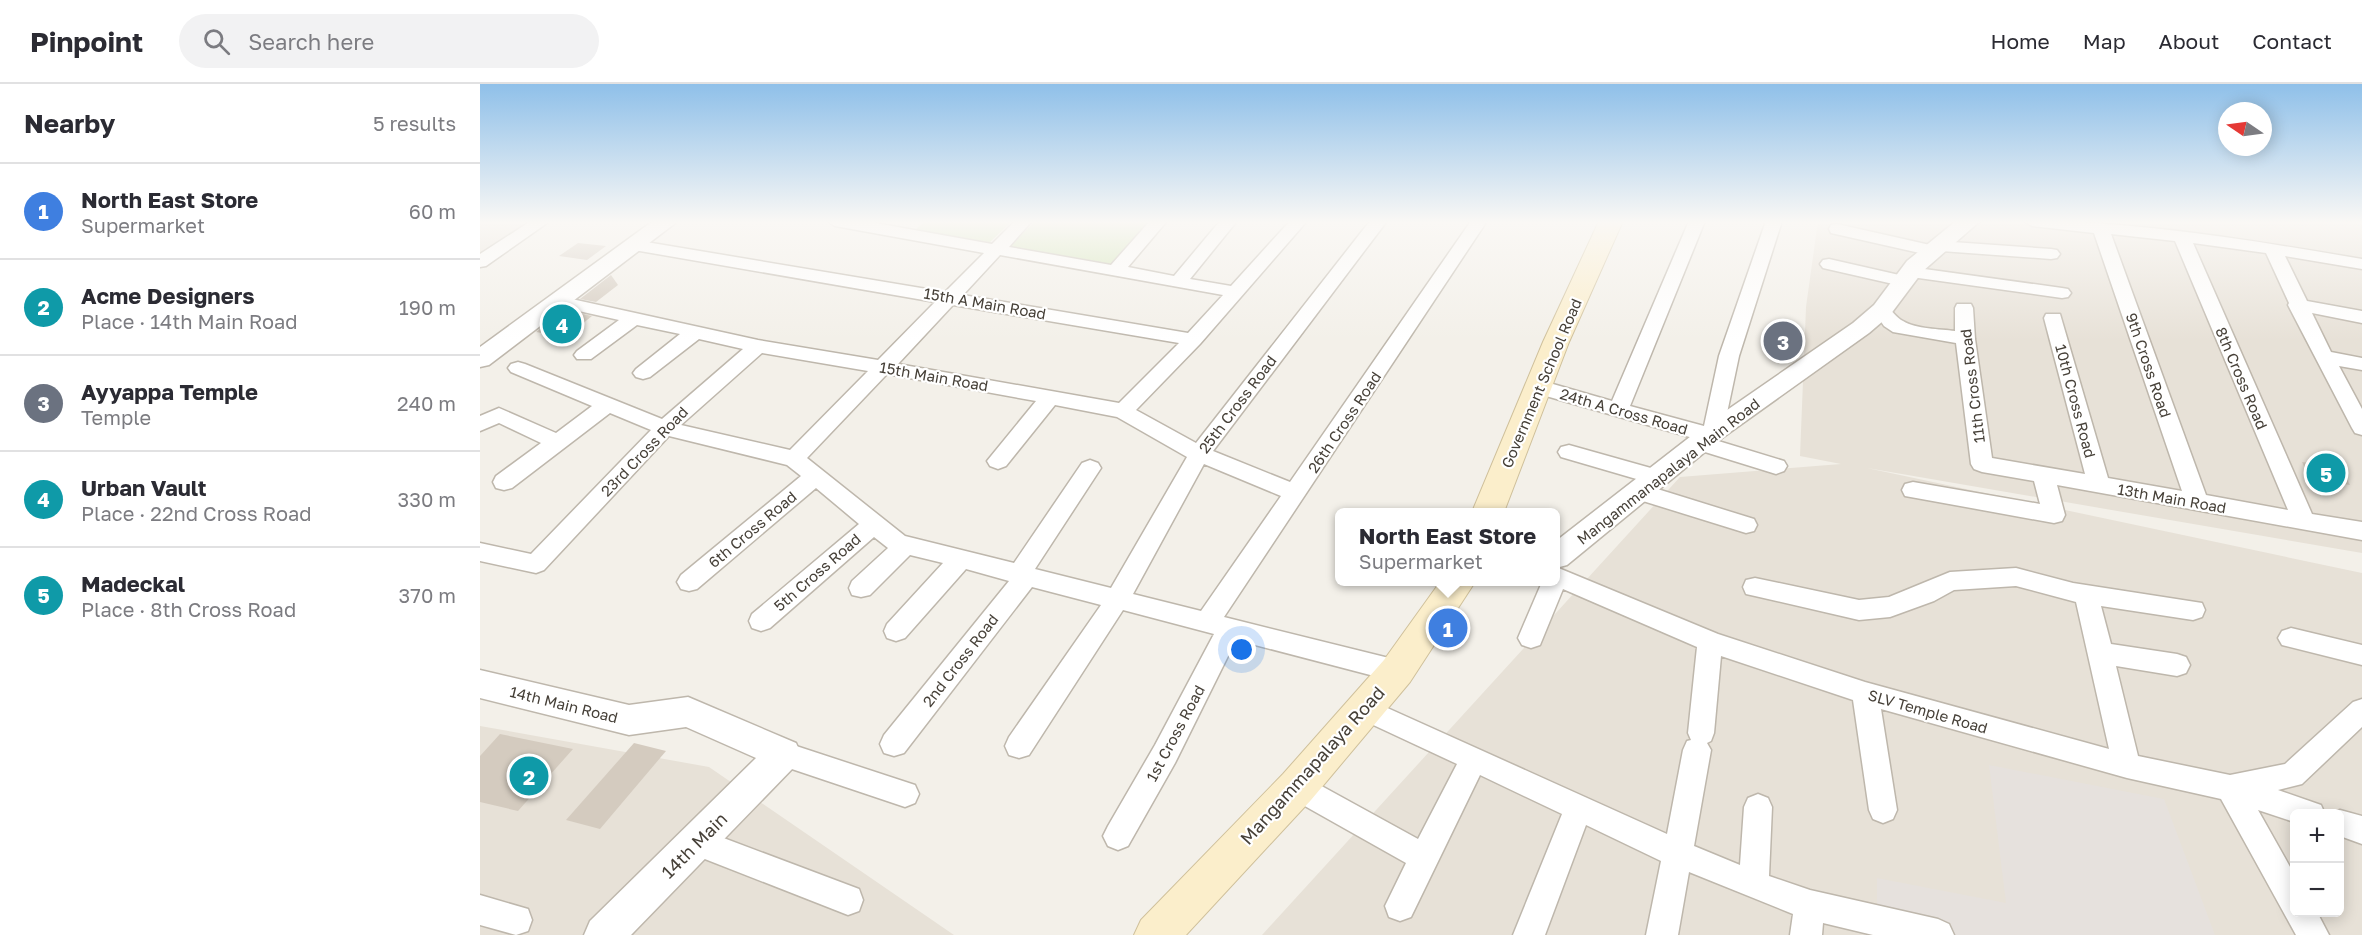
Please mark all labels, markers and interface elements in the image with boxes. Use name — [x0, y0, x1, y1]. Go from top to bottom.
search box — [179, 14, 599, 68]
text: Pinpoint — [30, 25, 143, 58]
icon: search — [200, 25, 233, 58]
text: Search here — [248, 28, 374, 55]
text: Home — [1990, 28, 2050, 54]
text: Map — [2083, 28, 2126, 54]
text: About — [2159, 28, 2219, 54]
text: Contact — [2252, 28, 2332, 54]
north arrow — [2218, 102, 2272, 156]
text: Nearby — [24, 108, 115, 139]
text: 5 results — [373, 111, 456, 135]
text: North East Store — [81, 186, 258, 213]
text: 1 — [38, 199, 49, 223]
text: 60 m — [409, 199, 456, 223]
text: Supermarket — [81, 213, 205, 237]
text: Acme Designers — [81, 282, 255, 309]
street label: 15th A Main Road — [922, 283, 1048, 323]
text: 2 — [37, 295, 50, 319]
text: 190 m — [399, 295, 456, 319]
street label: Government School Road — [1497, 296, 1585, 470]
pin: 4 — [542, 302, 581, 346]
text: Place · 14th Main Road — [81, 309, 298, 333]
street label: 9th Cross Road — [2123, 310, 2175, 420]
pin: 3 — [1764, 318, 1802, 364]
street label: 8th Cross Road — [2212, 324, 2272, 432]
street label: 11th Cross Road — [1956, 328, 1988, 444]
street label: 10th Cross Road — [2052, 342, 2100, 460]
street label: 25th Cross Road — [1194, 352, 1280, 456]
street label: 15th Main Road — [878, 358, 990, 394]
street label: 26th Cross Road — [1304, 368, 1384, 476]
text: Ayyappa Temple — [81, 378, 258, 405]
street label: 24th A Cross Road — [1558, 384, 1690, 438]
text: 3 — [37, 391, 50, 415]
text: 240 m — [397, 391, 456, 415]
street label: Mangammanapalaya Main Road — [1573, 394, 1763, 548]
street label: 23rd Cross Road — [597, 403, 691, 499]
text: Temple — [81, 405, 151, 429]
pin: 5 — [2306, 450, 2346, 496]
text: Urban Vault — [81, 474, 207, 501]
street label: 13th Main Road — [2116, 480, 2228, 516]
text: 4 — [37, 487, 50, 511]
text: 330 m — [398, 487, 456, 511]
street label: 6th Cross Road — [704, 487, 800, 571]
text: Place · 22nd Cross Road — [81, 501, 312, 525]
popup — [1335, 508, 1560, 586]
text: North East Store — [1359, 522, 1536, 549]
street label: 5th Cross Road — [770, 529, 864, 615]
text: Supermarket — [1359, 549, 1483, 573]
text: Madeckal — [81, 570, 185, 597]
text: 5 — [37, 583, 50, 607]
text: 370 m — [399, 583, 456, 607]
text: Place · 8th Cross Road — [81, 597, 296, 621]
pin: 1 — [1428, 606, 1468, 650]
street label: 2nd Cross Road — [918, 610, 1002, 710]
your location — [1227, 635, 1256, 664]
street label: Mangammapalaya Road — [1235, 681, 1389, 849]
street label: 14th Main Road — [508, 682, 620, 726]
street label: 1st Cross Road — [1142, 682, 1208, 784]
street label: SLV Temple Road — [1866, 685, 1990, 737]
pin: 2 — [509, 754, 548, 798]
street label: 14th Main — [657, 808, 731, 882]
map controls — [2290, 809, 2344, 917]
button: + — [2290, 809, 2344, 863]
button: − — [2290, 863, 2344, 917]

